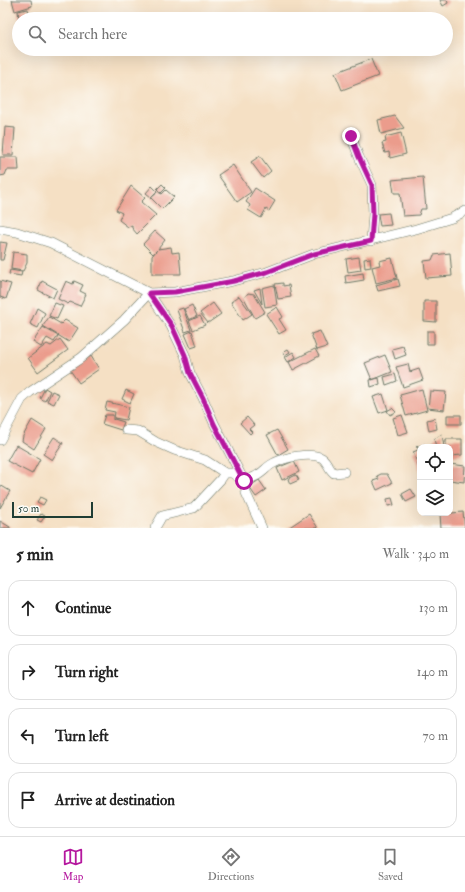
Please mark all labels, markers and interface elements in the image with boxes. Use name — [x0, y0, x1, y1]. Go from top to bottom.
search box — [12, 12, 453, 56]
icon: search — [26, 23, 48, 45]
text: Search here — [58, 25, 127, 44]
route end — [342, 127, 360, 145]
map controls — [417, 444, 453, 516]
button: locate — [417, 444, 453, 480]
route start — [235, 472, 253, 490]
button: layers — [417, 480, 453, 516]
scale bar — [12, 500, 93, 519]
text: 50 m — [18, 502, 39, 515]
text: 5 min — [16, 544, 54, 565]
text: Walk · 340 m — [383, 546, 449, 562]
icon: ahead — [17, 597, 39, 619]
text: Continue — [55, 599, 111, 618]
text: 130 m — [419, 600, 448, 616]
icon: right — [17, 661, 39, 683]
text: Turn right — [55, 663, 118, 682]
text: 140 m — [417, 664, 448, 680]
icon: left — [17, 725, 39, 747]
text: Turn left — [55, 727, 109, 746]
text: 70 m — [423, 728, 448, 744]
icon: arrive — [17, 789, 39, 811]
text: Arrive at destination — [55, 791, 175, 810]
tab: Map — [62, 846, 84, 883]
tab: Directions — [208, 846, 254, 883]
tab: Saved — [378, 846, 403, 883]

